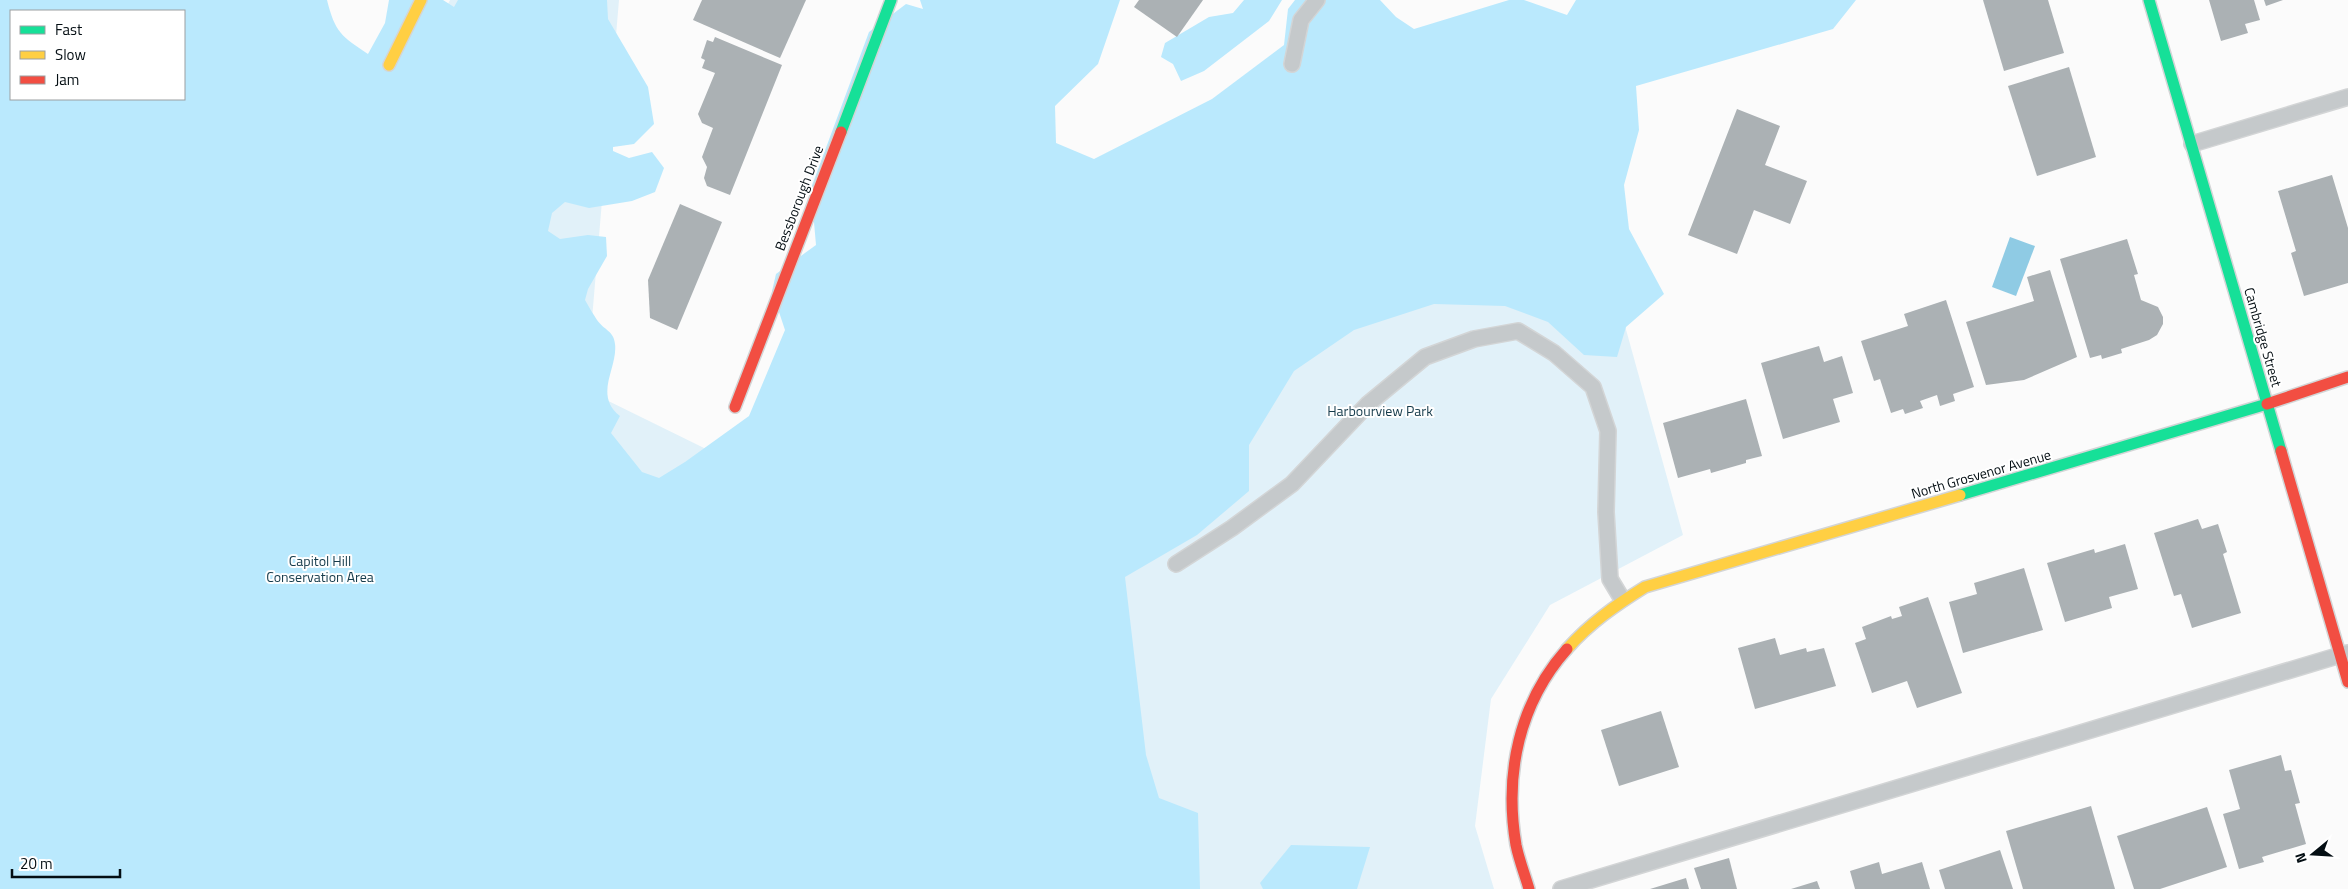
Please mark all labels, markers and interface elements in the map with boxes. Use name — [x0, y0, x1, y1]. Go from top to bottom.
legend — [10, 10, 185, 100]
text: Fast — [55, 18, 83, 41]
text: Slow — [55, 43, 86, 66]
text: Jam — [55, 68, 79, 91]
street label: Bessborough Drive — [769, 142, 828, 254]
street label: Cambridge Street — [2239, 285, 2288, 389]
park label: Harbourview Park — [1327, 400, 1433, 421]
street label: North Grosvenor Avenue — [1908, 444, 2053, 504]
park label: Capitol Hill Conservation Area — [266, 550, 374, 587]
north arrow — [2288, 829, 2338, 879]
scale bar — [12, 846, 120, 878]
text: N — [2289, 850, 2312, 866]
text: 20 m — [20, 852, 53, 875]

